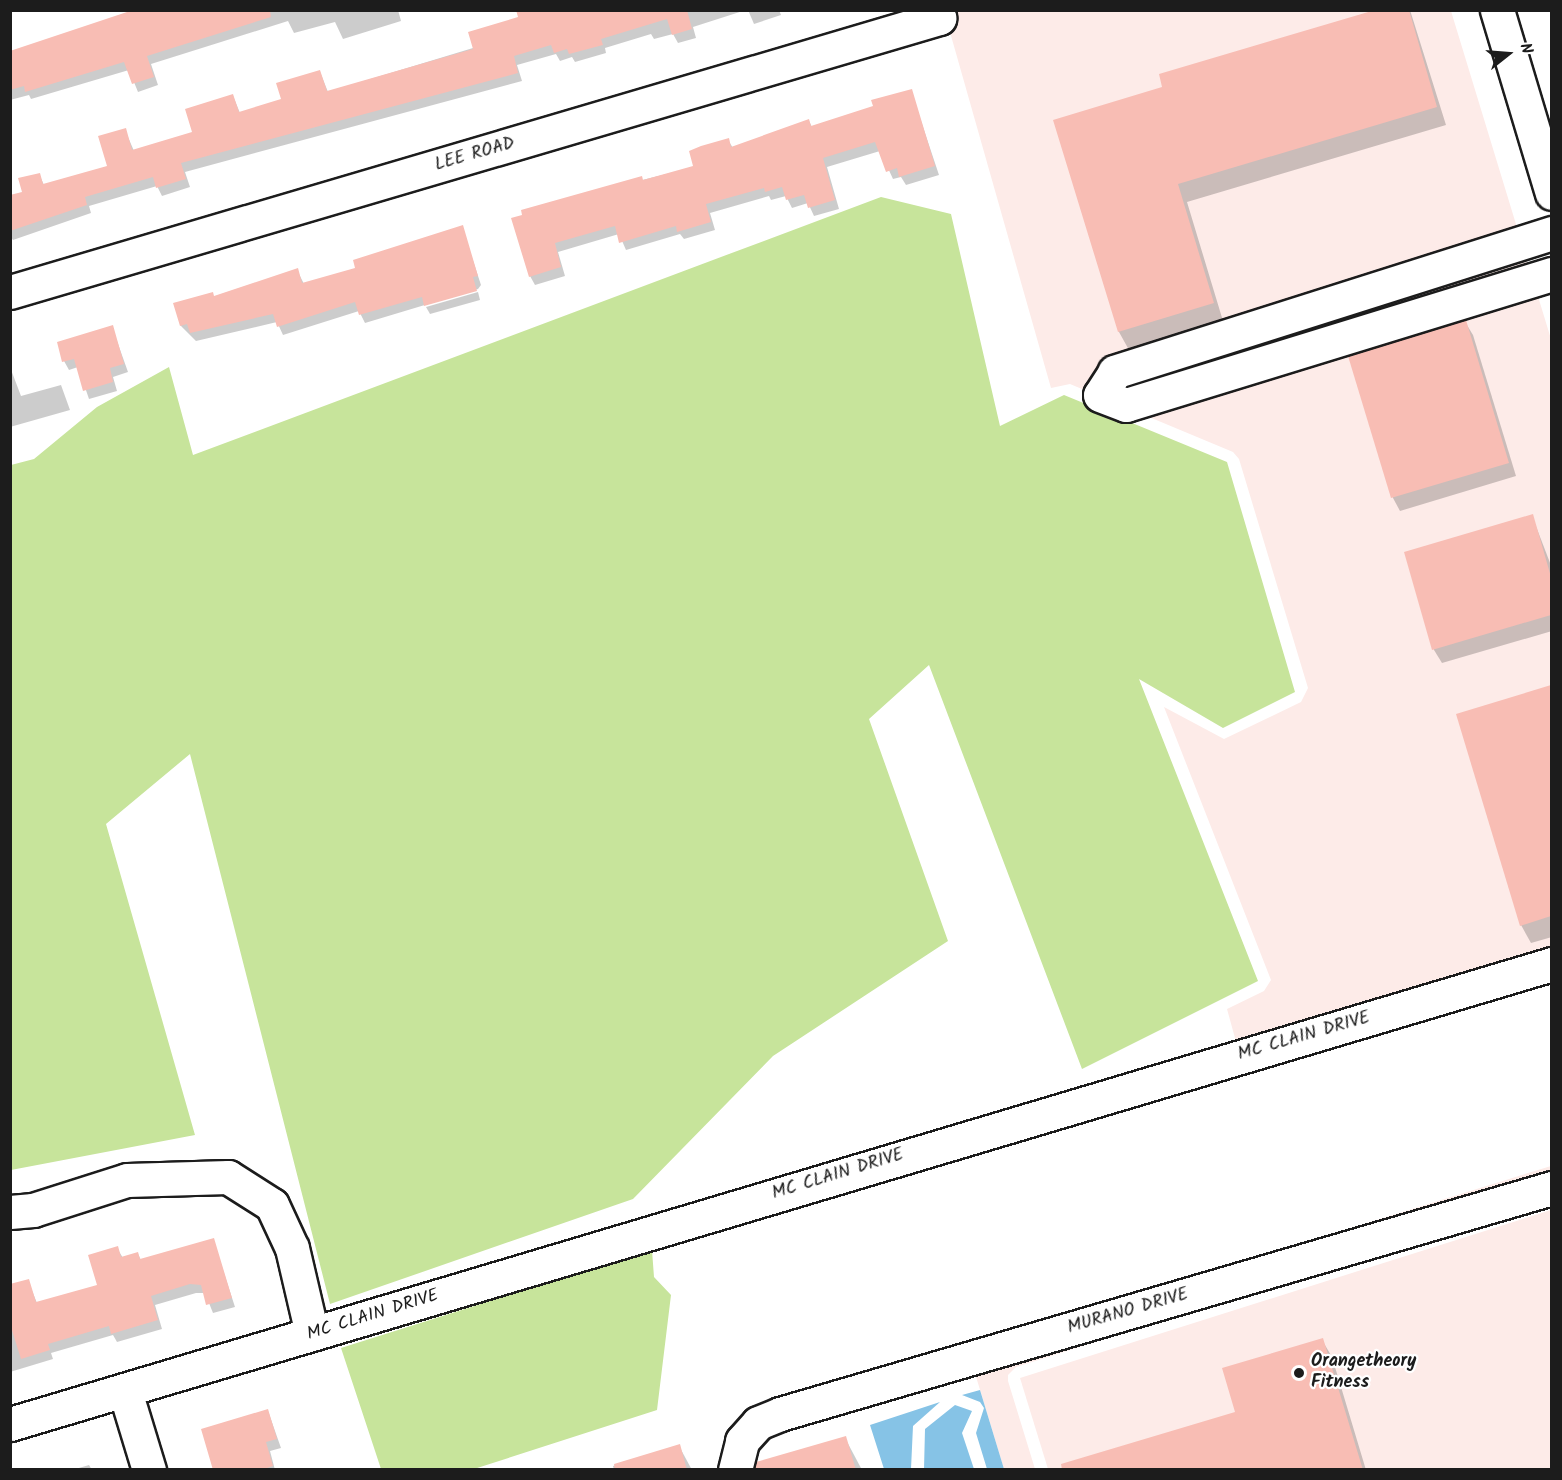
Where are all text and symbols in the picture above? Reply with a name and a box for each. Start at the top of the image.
north arrow [1478,24,1538,84]
text: N [1512,40,1539,57]
street label: LEE ROAD [433,133,517,177]
street label: MC CLAIN DRIVE [1235,1008,1373,1066]
street label: MC CLAIN DRIVE [770,1145,906,1205]
street label: MURANO DRIVE [1065,1284,1191,1340]
street label: MC CLAIN DRIVE [305,1286,441,1346]
place label: Orangetheory Fitness [1311,1352,1416,1394]
marker: Orangetheory Fitness [1292,1366,1306,1380]

